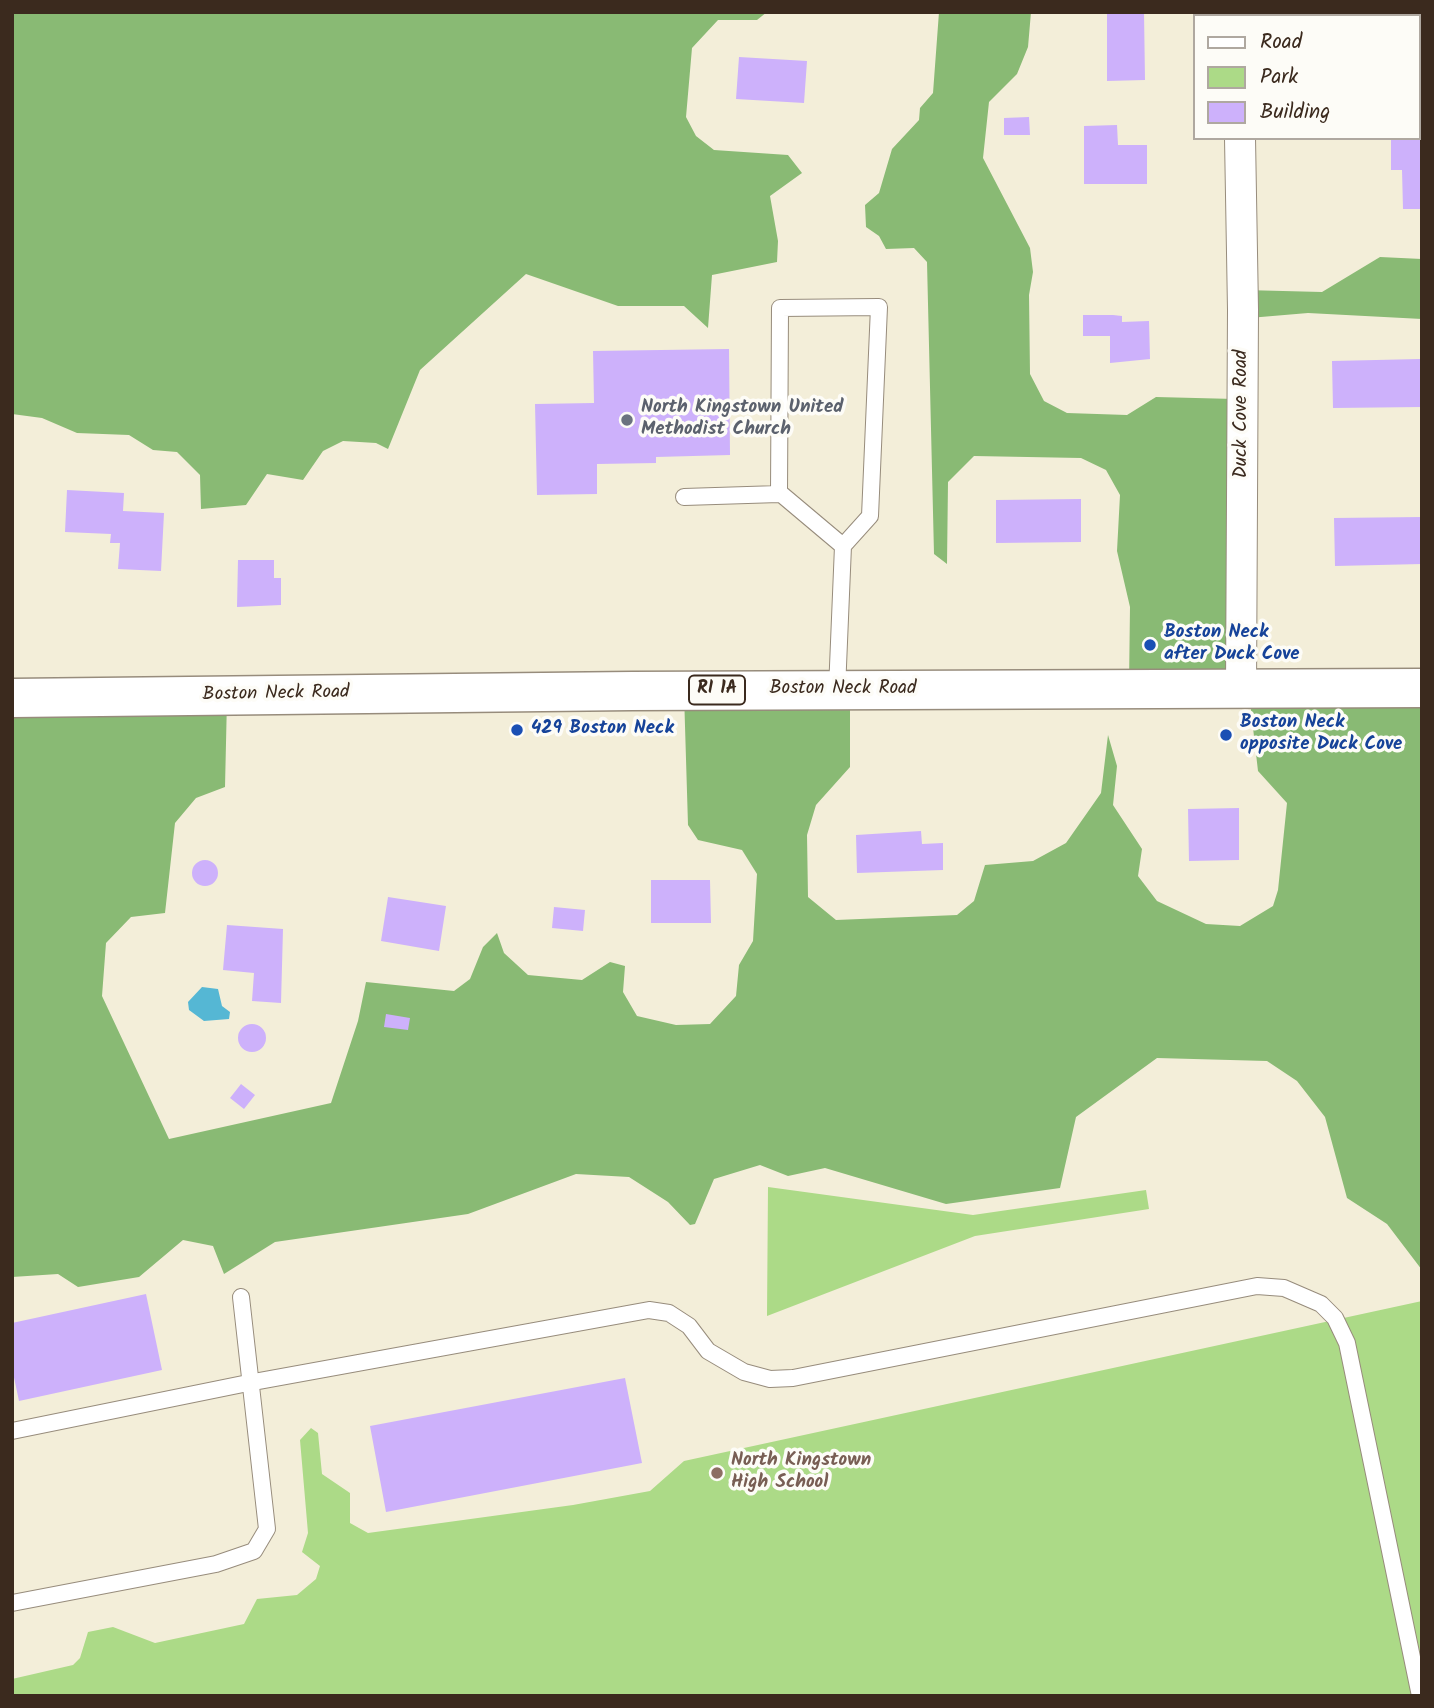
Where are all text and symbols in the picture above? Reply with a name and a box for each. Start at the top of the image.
legend [1192,14,1420,140]
text: Road [1260,26,1302,59]
text: Park [1260,61,1298,94]
text: Building [1260,96,1330,129]
street label: Duck Cove Road [1232,350,1254,478]
place label: North Kingstown United Methodist Church [641,398,843,442]
marker: North Kingstown United Methodist Church [619,412,635,428]
place label: Boston Neck after Duck Cove [1164,623,1300,667]
marker: Boston Neck after Duck Cove [1142,637,1158,653]
road number: RI 1A [689,676,745,704]
street label: Boston Neck Road [769,679,917,701]
street label: Boston Neck Road [202,682,350,708]
place label: Boston Neck opposite Duck Cove [1240,713,1402,757]
place label: 429 Boston Neck [531,719,674,741]
marker: 429 Boston Neck [509,722,525,738]
marker: Boston Neck opposite Duck Cove [1218,727,1234,743]
place label: North Kingstown High School [731,1451,871,1495]
marker: North Kingstown High School [709,1465,725,1481]

